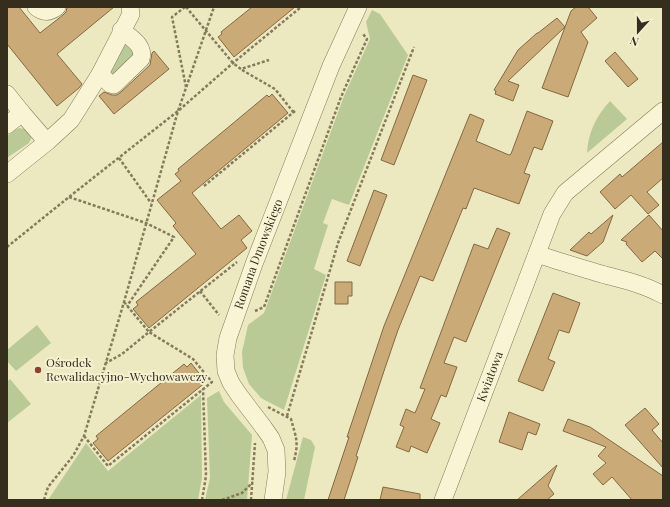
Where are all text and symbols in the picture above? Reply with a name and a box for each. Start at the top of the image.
north arrow [618,12,658,52]
text: N [628,33,641,50]
street label: Romana Dmowskiego [230,196,286,311]
street label: Kwiatowa [472,349,506,404]
place label: Ośrodek Rewalidacyjno-Wychowawczy [46,354,207,384]
marker: Ośrodek Rewalidacyjno-Wychowawczy [33,365,43,375]

